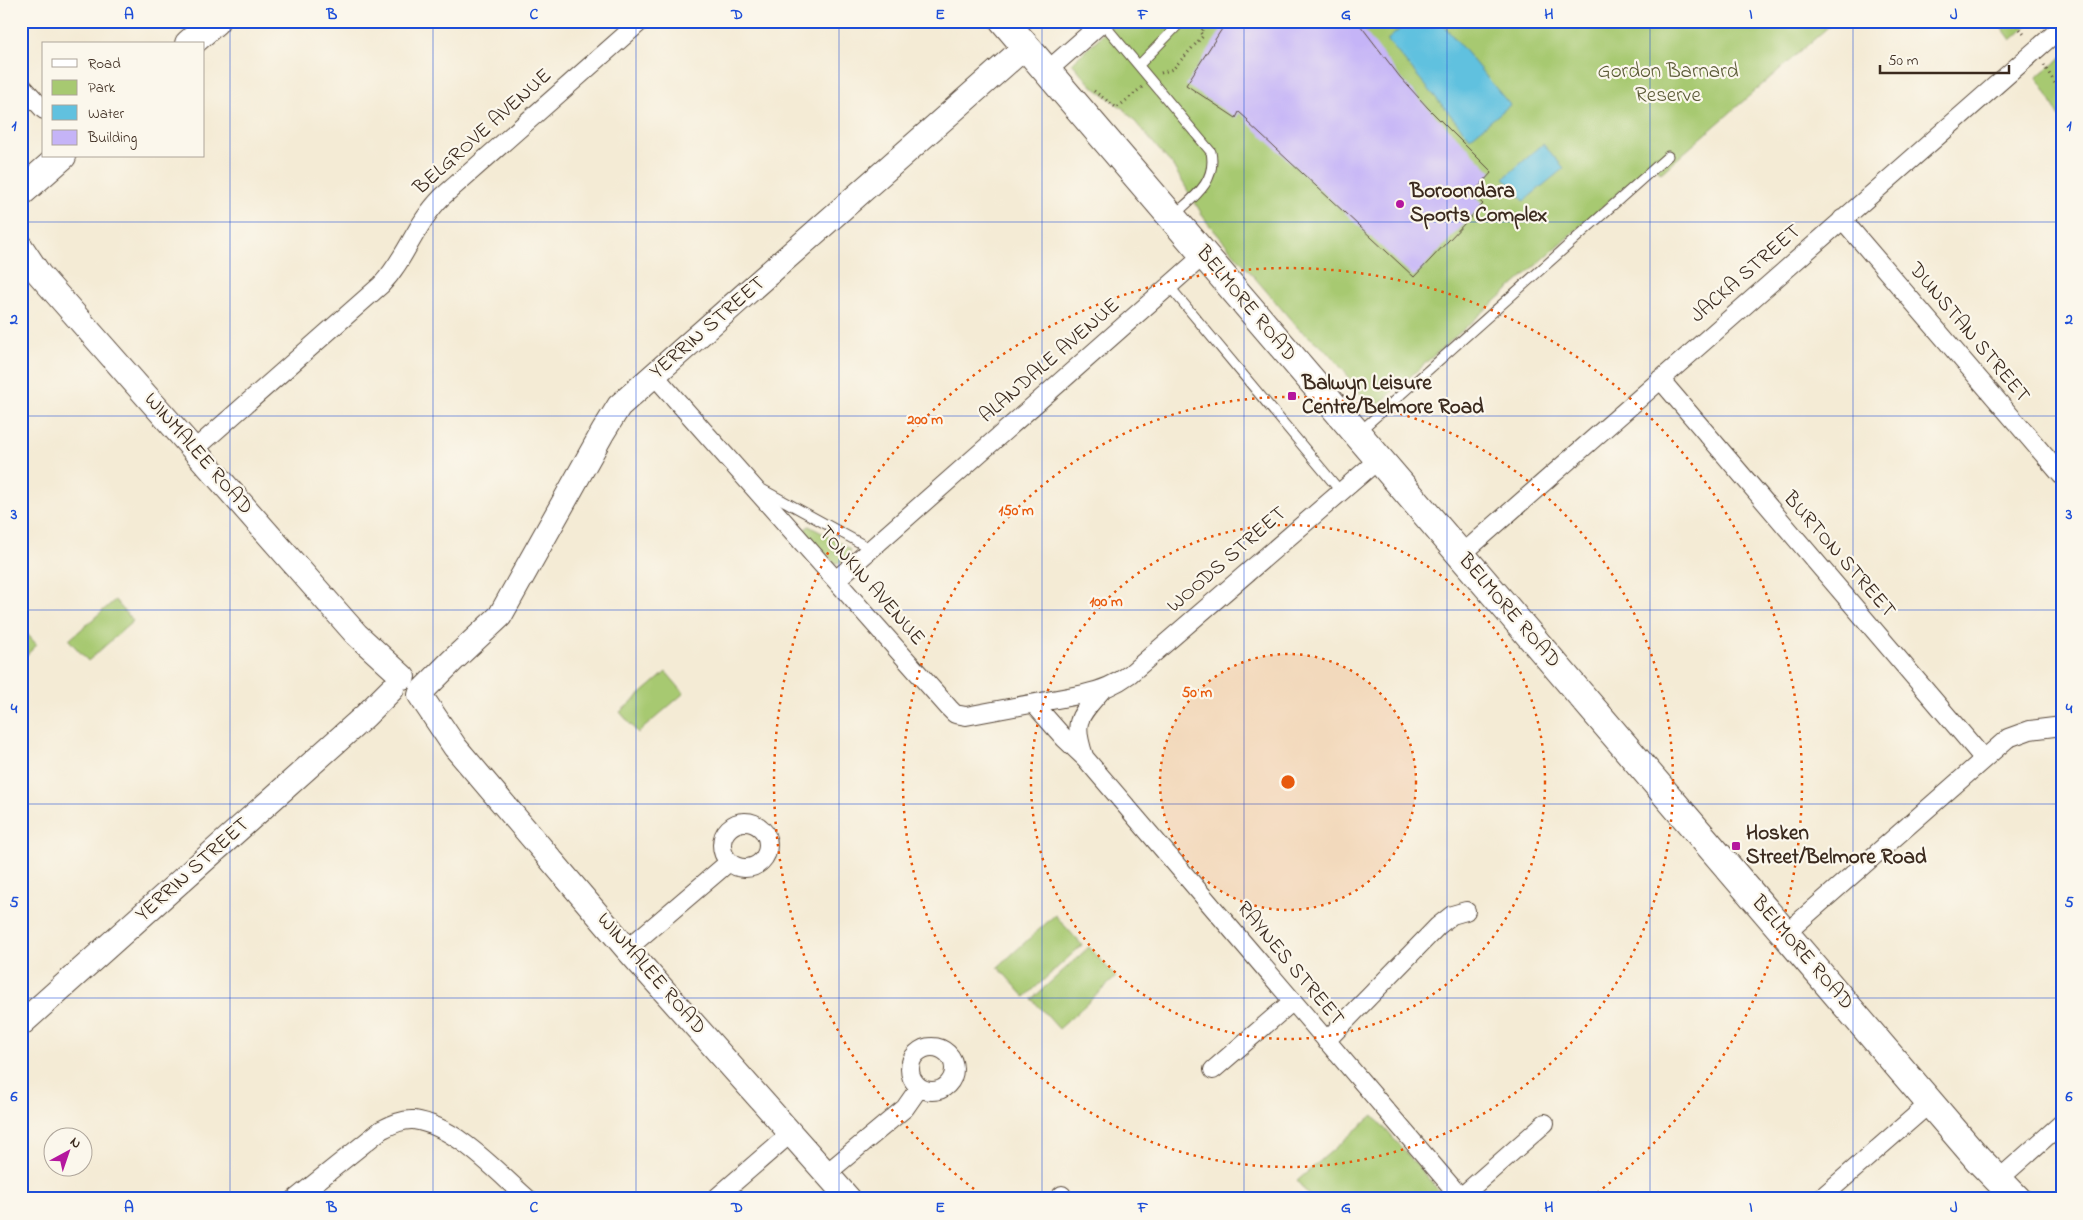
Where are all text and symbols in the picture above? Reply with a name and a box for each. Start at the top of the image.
text: A [124,3,134,27]
text: B [326,3,338,27]
text: C [530,3,539,27]
text: D [730,3,743,27]
text: E [935,3,945,27]
text: F [1137,3,1149,27]
text: G [1341,3,1351,27]
text: H [1544,3,1554,27]
text: I [1749,3,1753,27]
text: J [1950,3,1958,27]
legend [42,42,205,158]
scale bar [1880,42,2009,74]
text: 50 m [1888,50,1919,72]
text: Road [88,53,121,75]
park label: Gordon Barnard Reserve [1598,57,1739,111]
street label: BELGROVE AVENUE [406,62,559,203]
text: Park [88,77,116,99]
text: Water [88,103,124,125]
text: 1 [11,114,17,138]
text: 1 [2066,114,2072,138]
text: Building [87,127,137,150]
place label: Boroondara Sports Complex [1409,177,1547,231]
marker: Boroondara Sports Complex [1394,198,1406,210]
street label: JACKA STREET [1684,218,1808,330]
street label: BELMORE ROAD [1188,239,1304,369]
street label: DUNSTAN STREET [1901,255,2037,410]
street label: YERRIN STREET [644,269,772,387]
street label: ALANDALE AVENUE [973,291,1127,431]
text: 2 [9,308,18,332]
text: 2 [2064,308,2073,332]
place label: Balwyn Leisure Centre/Belmore Road [1301,369,1484,423]
street label: WINMALEE ROAD [136,386,260,522]
marker: Balwyn Leisure Centre/Belmore Road [1286,390,1298,402]
text: 200 m [906,409,943,431]
street label: BURTON STREET [1775,484,1902,625]
text: 150 m [998,500,1034,522]
street label: WOODS STREET [1161,500,1293,620]
text: 3 [10,503,18,527]
text: 3 [2065,503,2073,527]
street label: TONKIN AVENUE [810,519,932,653]
street label: BELMORE ROAD [1450,546,1567,675]
text: 100 m [1089,591,1123,613]
text: 50 m [1182,682,1213,704]
text: 4 [10,697,18,721]
text: 4 [2065,697,2073,721]
centre of rings [1279,773,1297,791]
street label: YERRIN STREET [129,810,257,930]
place label: Hosken Street/Belmore Road [1746,819,1927,873]
marker: Hosken Street/Belmore Road [1730,840,1742,852]
street label: BELMORE ROAD [1743,888,1860,1017]
text: 5 [9,891,19,915]
text: 5 [2064,891,2074,915]
street label: RAYNES STREET [1229,895,1351,1033]
street label: WINMALEE ROAD [589,906,713,1042]
text: 6 [9,1085,18,1109]
text: 6 [2064,1085,2073,1109]
north arrow [42,1128,92,1178]
text: N [65,1132,86,1154]
text: A [124,1196,134,1220]
text: B [326,1196,338,1220]
text: C [530,1196,539,1220]
text: D [730,1196,743,1220]
text: E [935,1196,945,1220]
text: F [1137,1196,1149,1220]
text: G [1341,1196,1351,1220]
text: H [1544,1196,1554,1220]
text: I [1749,1196,1753,1220]
text: J [1950,1196,1958,1220]

